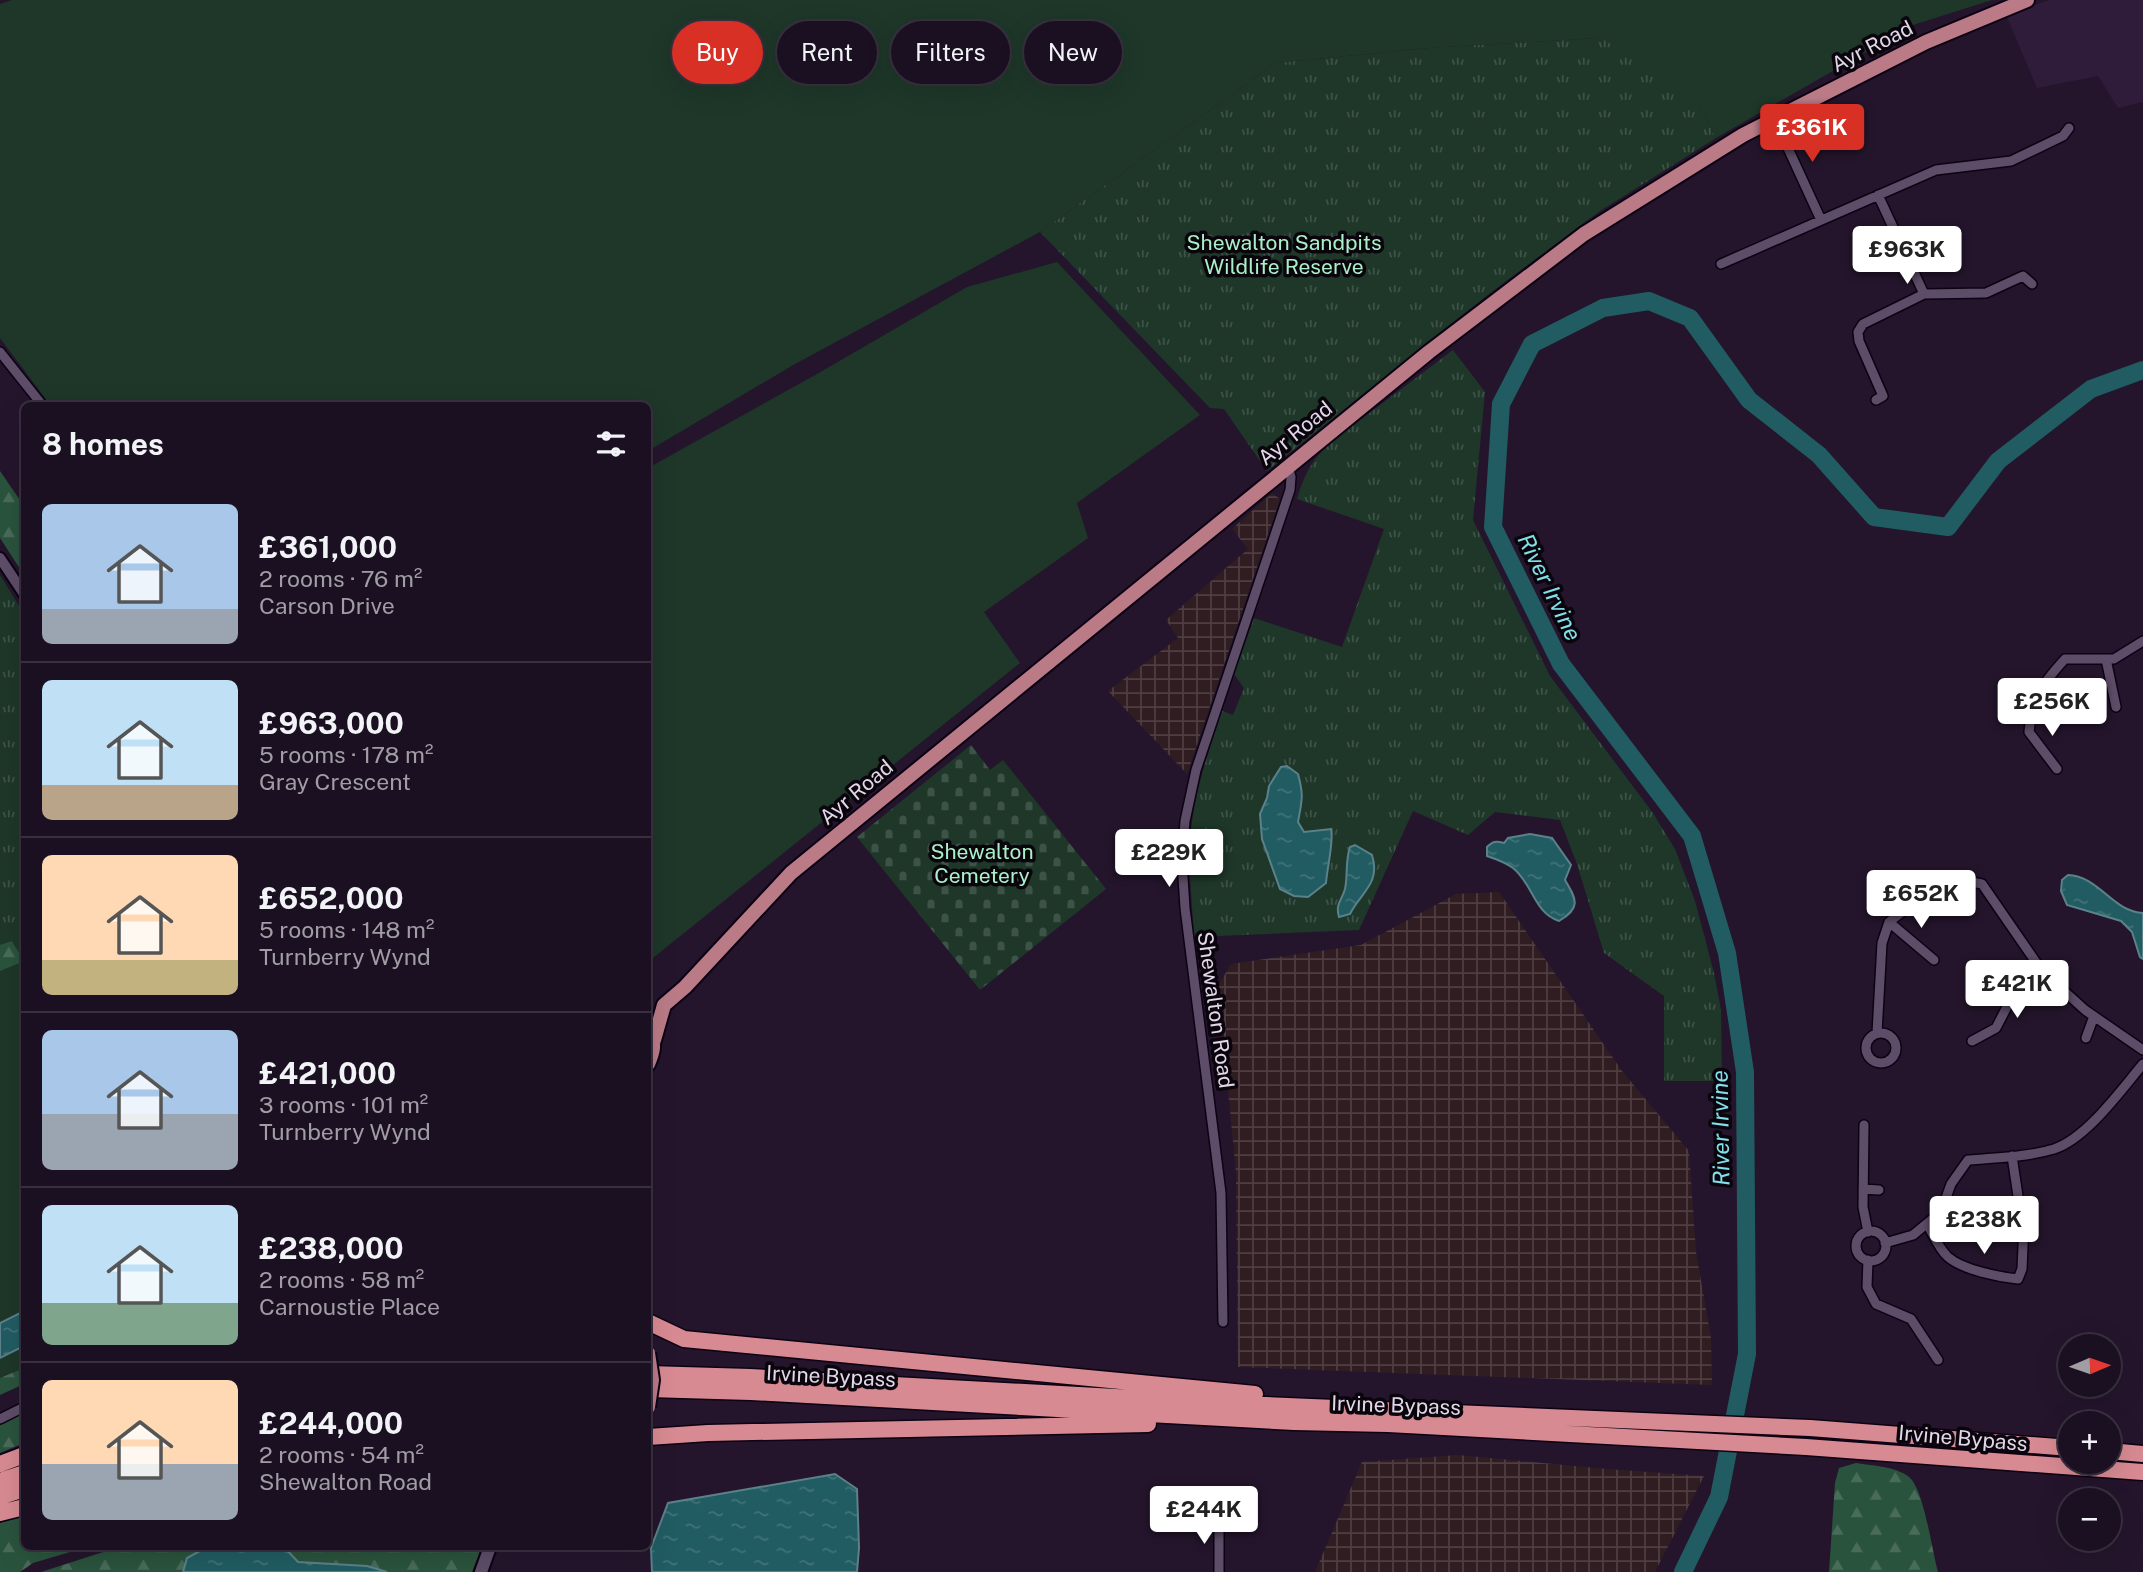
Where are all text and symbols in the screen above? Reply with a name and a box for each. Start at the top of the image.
street label: Ayr Road [1827,15,1917,77]
chip: Buy [672,21,763,84]
chip: Rent [777,21,877,84]
chip: Filters [891,21,1010,84]
chip: New [1024,21,1122,84]
pin: £361K [1763,104,1861,164]
text: £361K [1776,113,1848,140]
pin: £963K [1858,226,1956,286]
park label: Shewalton Sandpits Wildlife Reserve [1186,230,1382,279]
text: £963K [1869,235,1945,262]
street label: Ayr Road [1253,396,1337,470]
icon: filters [592,425,630,463]
text: 8 homes [42,426,164,462]
text: £361,000 [259,529,397,565]
water label: River Irvine [1512,529,1588,645]
icon: home [98,532,182,616]
text: 2 rooms · 76 m² [259,565,422,592]
text: Carson Drive [259,592,395,619]
pin: £256K [2003,678,2101,738]
text: £256K [2014,687,2090,714]
text: £963,000 [259,705,404,741]
icon: home [98,708,182,792]
text: 5 rooms · 178 m² [259,741,433,768]
street label: Ayr Road [814,754,898,830]
text: Gray Crescent [259,768,411,795]
pin: £229K [1120,830,1218,889]
text: £229K [1131,838,1207,865]
park label: Shewalton Cemetery [930,839,1034,888]
pin: £652K [1872,870,1970,930]
text: £652K [1883,879,1959,906]
text: £652,000 [259,880,404,916]
icon: home [98,883,182,967]
text: 5 rooms · 148 m² [259,916,434,943]
street label: Shewalton Road [1193,930,1239,1090]
text: Turnberry Wynd [259,943,431,970]
pin: £421K [1968,960,2066,1020]
text: £421K [1982,969,2052,996]
text: £421,000 [259,1055,396,1091]
icon: home [98,1058,182,1142]
water label: River Irvine [1705,1070,1735,1186]
text: 3 rooms · 101 m² [259,1091,428,1118]
text: Turnberry Wynd [259,1118,431,1145]
pin: £238K [1935,1196,2033,1256]
text: £238K [1946,1205,2022,1232]
text: £238,000 [259,1230,404,1266]
icon: home [98,1233,182,1317]
text: 2 rooms · 58 m² [259,1266,424,1293]
text: Carnoustie Place [259,1293,440,1320]
north arrow [2058,1334,2121,1396]
map controls [2058,1334,2121,1551]
street label: Irvine Bypass [766,1360,896,1392]
street label: Irvine Bypass [1331,1390,1461,1420]
text: £244,000 [259,1405,403,1441]
icon: home [98,1408,182,1492]
button: + [2058,1411,2121,1474]
street label: Irvine Bypass [1897,1420,2029,1456]
text: 2 rooms · 54 m² [259,1441,424,1468]
text: Shewalton Road [259,1468,432,1495]
pin: £244K [1155,1486,1253,1546]
button: − [2058,1488,2121,1551]
text: £244K [1166,1495,1242,1522]

